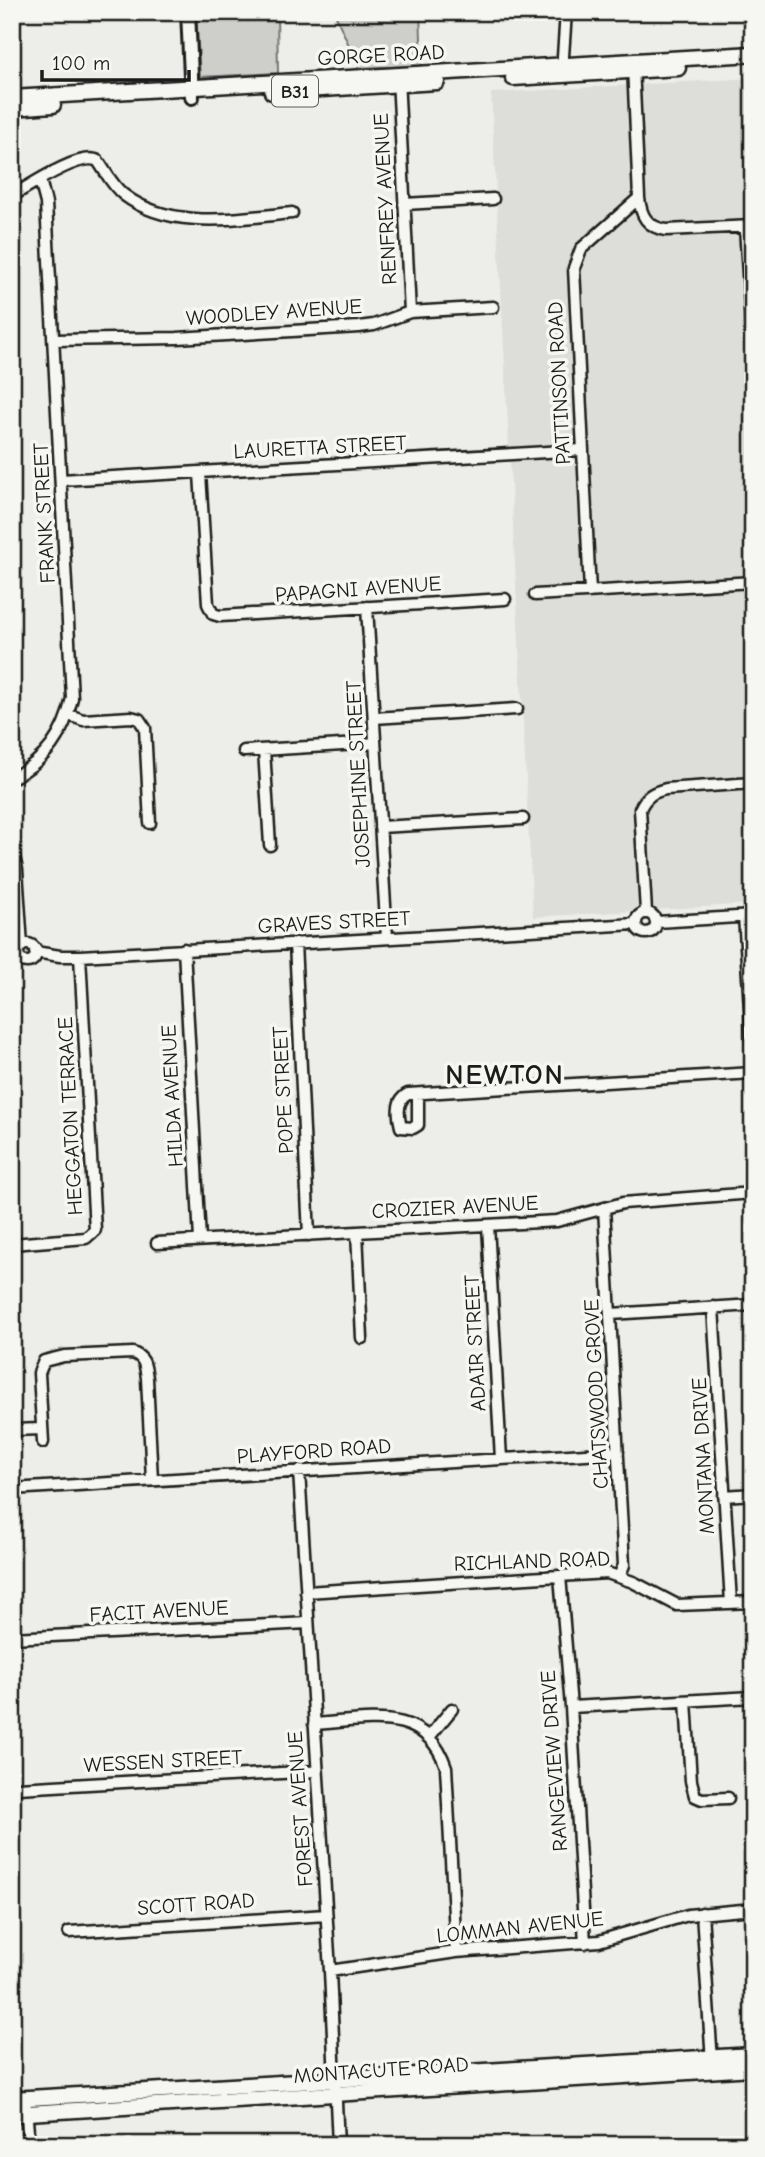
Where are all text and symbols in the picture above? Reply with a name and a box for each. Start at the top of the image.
scale bar [42,38,189,82]
street label: GORGE ROAD [317,40,445,70]
text: 100 m [52,51,110,75]
road number: B31 [272,76,318,106]
street label: RENFREY AVENUE [369,112,401,286]
street label: WOODLEY AVENUE [185,294,363,330]
street label: PATTINSON ROAD [543,301,575,465]
street label: LAURETTA STREET [233,430,407,464]
street label: FRANK STREET [28,442,60,584]
street label: PAPAGNI AVENUE [274,571,442,607]
street label: JOSEPHINE STREET [341,680,375,868]
street label: GRAVES STREET [257,906,411,938]
street label: HEGGATON TERRACE [53,1016,87,1216]
street label: HILDA AVENUE [156,1024,188,1168]
street label: POPE STREET [268,1025,298,1155]
district label: NEWTON [445,1059,565,1091]
street label: CROZIER AVENUE [371,1191,539,1223]
street label: ADAIR STREET [459,1274,491,1412]
street label: CHATSWOOD GROVE [579,1298,613,1490]
street label: MONTANA DRIVE [687,1377,719,1535]
street label: PLAYFORD ROAD [236,1434,392,1468]
street label: RICHLAND ROAD [453,1546,611,1576]
street label: FACIT AVENUE [89,1595,229,1627]
street label: RANGEVIEW DRIVE [536,1670,572,1852]
street label: FOREST AVENUE [283,1730,317,1888]
street label: WESSEN STREET [83,1745,243,1777]
street label: SCOTT ROAD [136,1888,256,1920]
street label: LOMMAN AVENUE [435,1906,605,1948]
street label: MONTACUTE ROAD [293,2052,469,2088]

